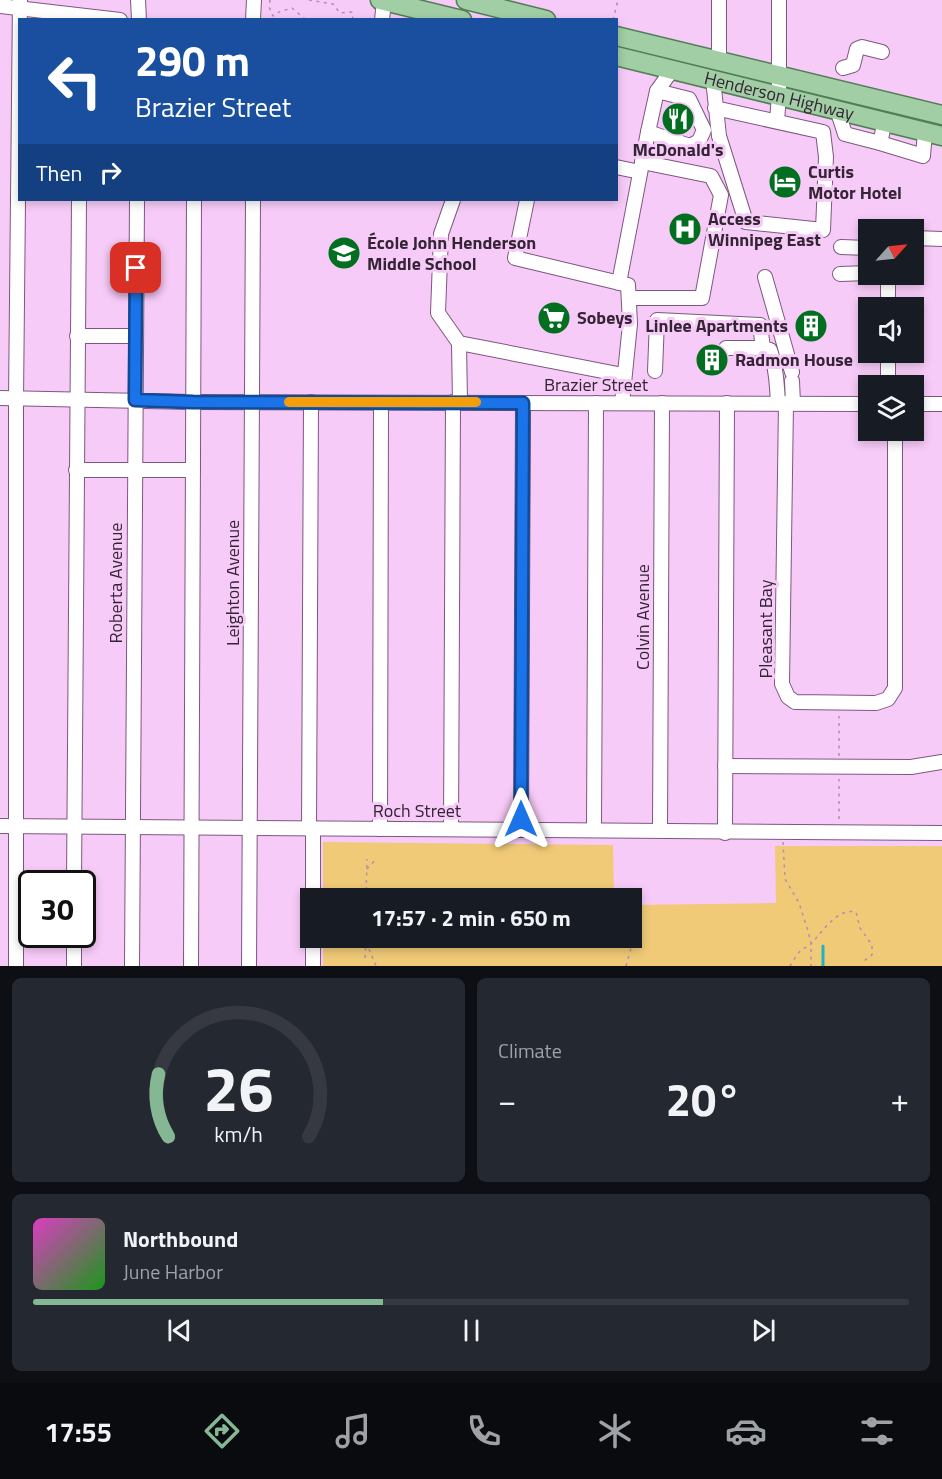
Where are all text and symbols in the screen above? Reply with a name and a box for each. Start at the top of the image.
text: 290 m [135,28,250,92]
icon: left [36,42,114,120]
street label: Henderson Highway [702,64,857,127]
text: Brazier Street [135,86,291,127]
restaurant icon: McDonald's [660,101,696,137]
place label: McDonald's [632,136,724,163]
text: Then [36,156,82,190]
icon: right [94,156,127,189]
place label: Curtis Motor Hotel [808,158,902,206]
hotel icon: Curtis Motor Hotel [767,164,803,200]
place label: Access Winnipeg East [708,205,821,253]
hospital icon: Access Winnipeg East [667,211,703,247]
north arrow [858,219,924,285]
map controls [858,219,924,441]
place label: École John Henderson Middle School [367,229,536,277]
school or university icon: École John Henderson Middle School [326,235,362,271]
pin [110,242,161,293]
icon: arrive [119,251,152,284]
button: sound [858,297,924,363]
supermarket icon: Sobeys [536,300,572,336]
place label: Sobeys [577,304,633,331]
building icon: Linlee Apartments [793,308,829,344]
place label: Linlee Apartments [645,312,788,339]
building icon: Radmon House [694,342,730,378]
place label: Radmon House [735,346,853,373]
street label: Brazier Street [544,371,649,398]
button: layers [858,375,924,441]
street label: Leighton Avenue [219,520,246,646]
street label: Roberta Avenue [102,523,129,643]
street label: Colvin Avenue [629,564,656,670]
street label: Pleasant Bay [752,579,779,678]
position arrow [489,787,553,851]
street label: Roch Street [373,797,462,824]
speed limit sign: 30 [18,870,96,948]
text: 17:57 · 2 min · 650 m [371,901,571,935]
text: Climate [498,1035,562,1066]
text: 26 [204,1040,273,1135]
text: 20° [666,1065,741,1133]
text: − [498,1075,516,1125]
text: + [891,1075,909,1125]
text: km/h [214,1118,263,1150]
text: Northbound [123,1222,238,1256]
text: June Harbor [123,1256,223,1287]
icon: previous [163,1314,196,1347]
icon: pause [455,1314,488,1347]
icon: next [747,1314,780,1347]
icon: directions [201,1410,243,1452]
icon: music [332,1410,374,1452]
icon: phone [463,1410,505,1452]
icon: climate [594,1410,636,1452]
icon: car [725,1410,767,1452]
icon: filters [856,1410,898,1452]
text: 17:55 [44,1411,112,1452]

